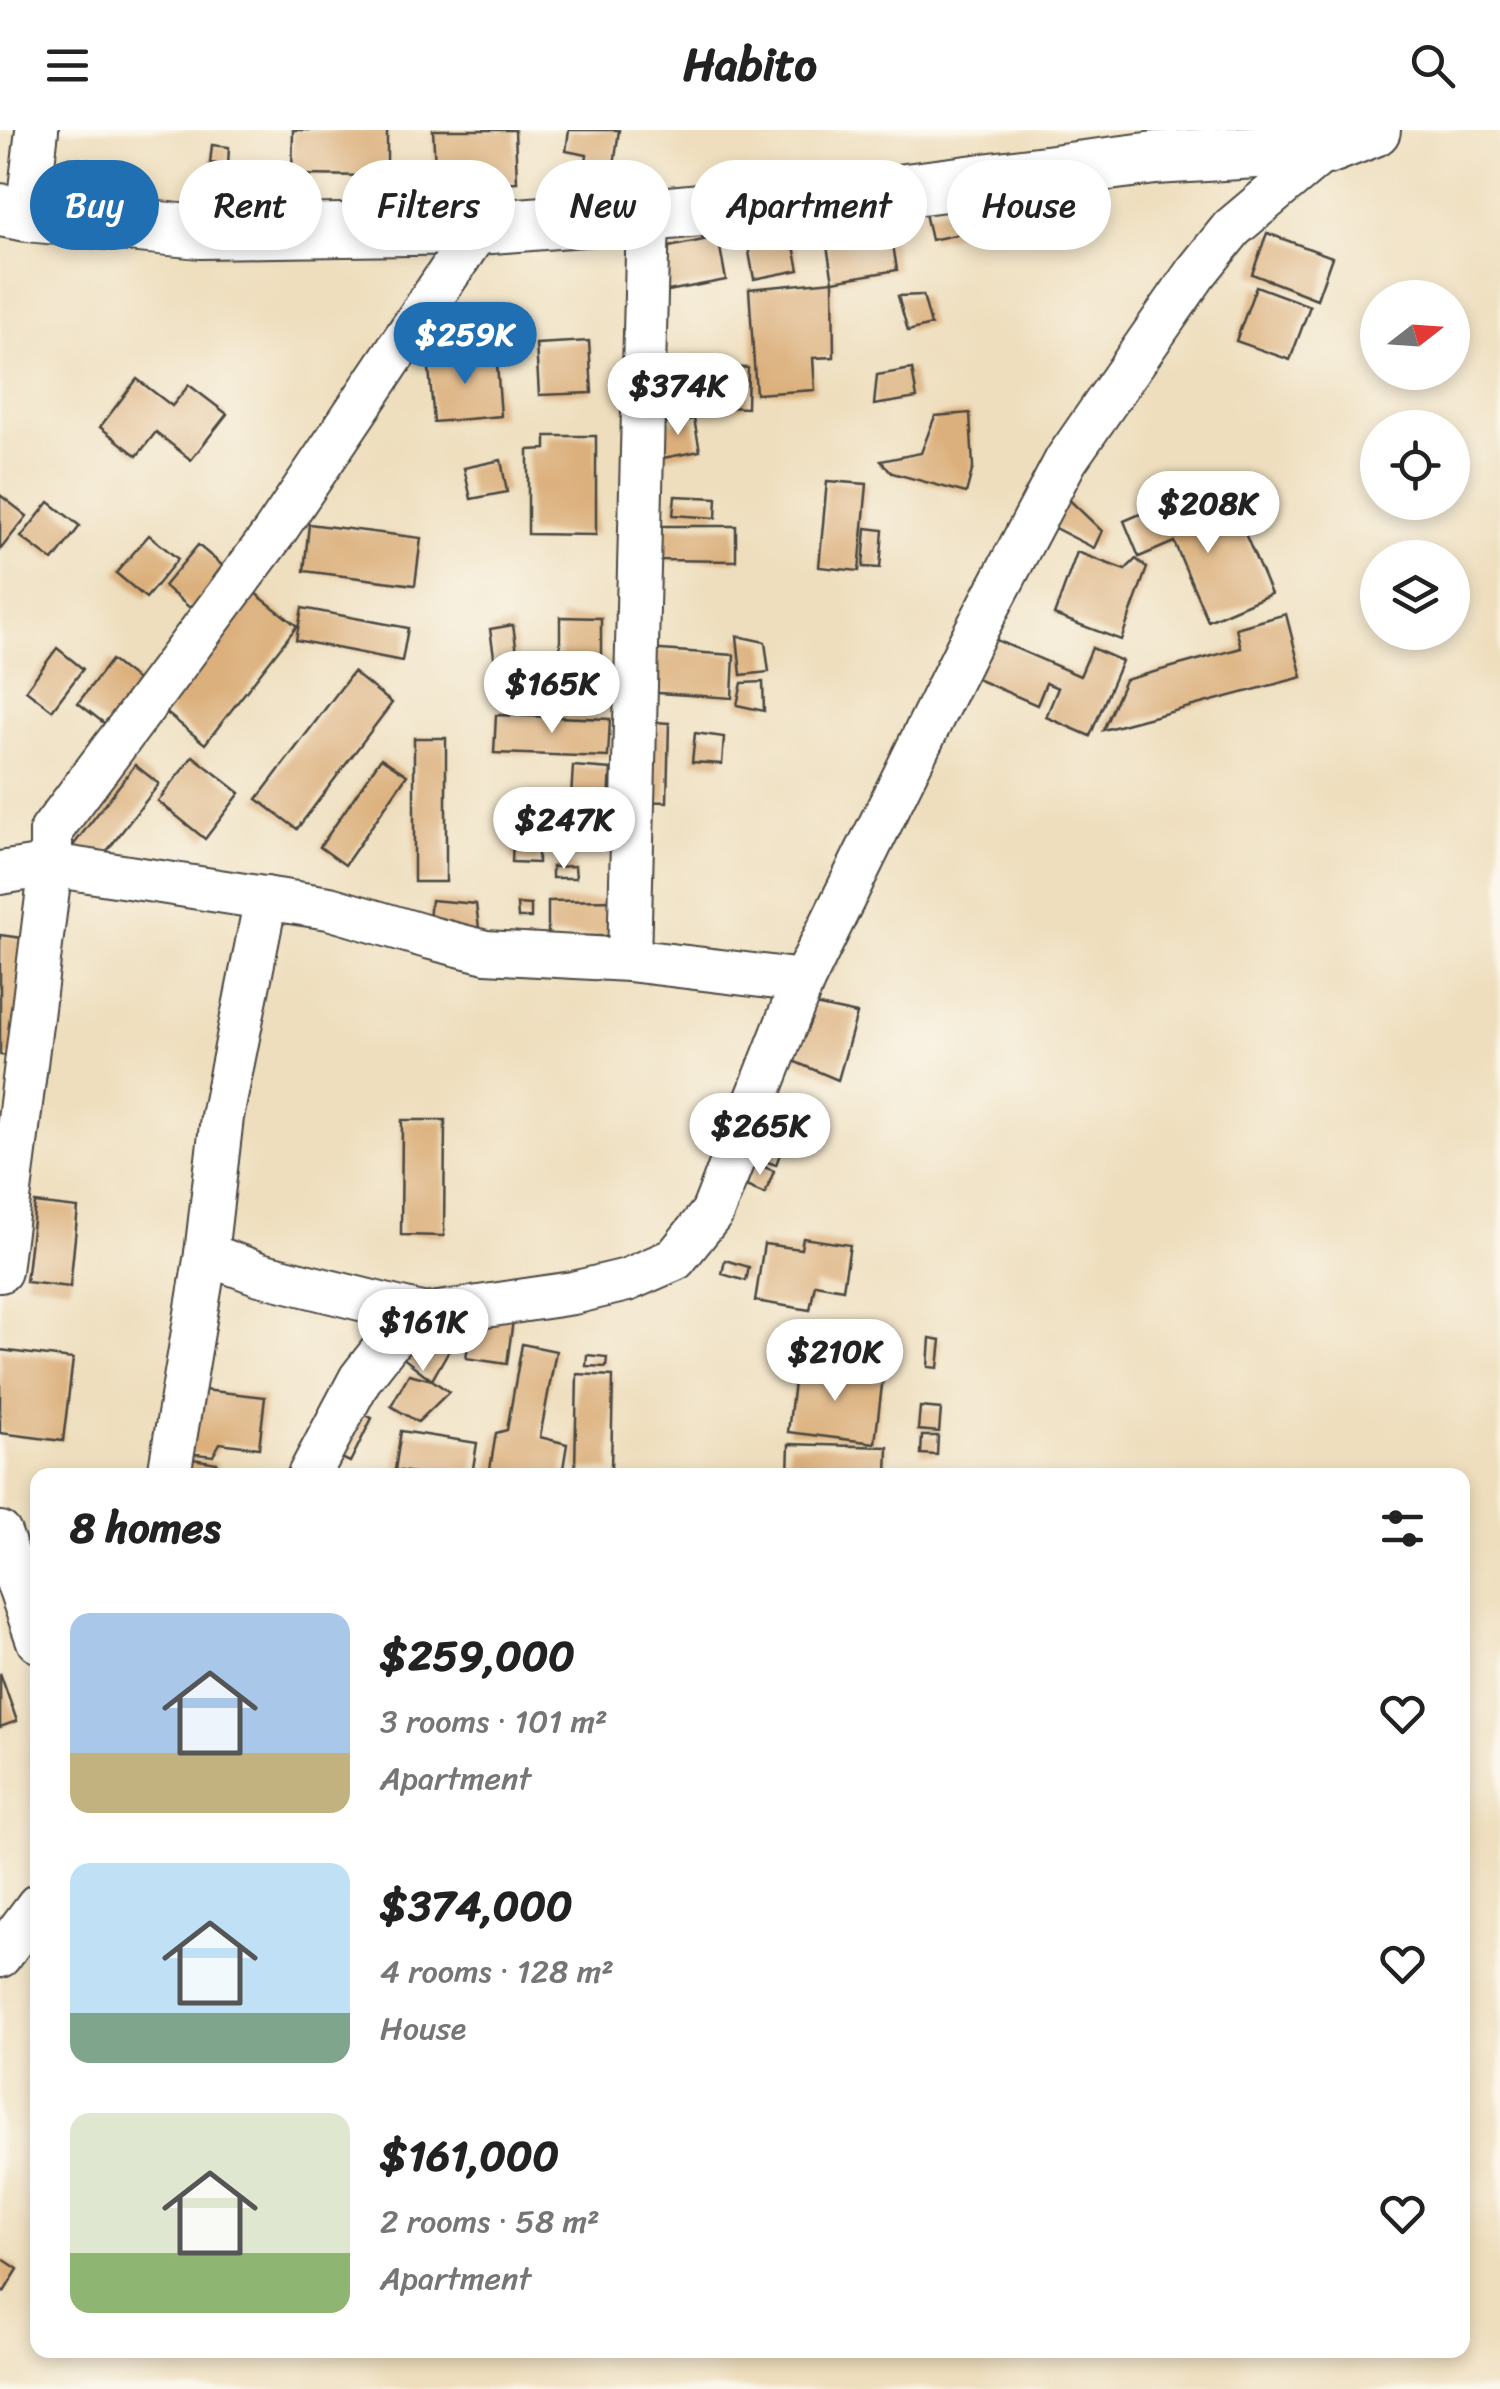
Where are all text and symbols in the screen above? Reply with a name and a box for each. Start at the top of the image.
text: Habito [683,25,817,105]
icon: menu [40,38,95,93]
icon: search [1405,38,1460,93]
chip: Buy [30,160,159,250]
chip: Rent [179,160,322,250]
chip: Filters [342,160,515,250]
chip: New [535,160,671,250]
chip: Apartment [691,160,927,250]
chip: House [947,160,1111,250]
north arrow [1360,280,1470,390]
map controls [1360,280,1470,650]
pin: $259K [395,302,535,387]
text: $259K [416,306,514,363]
pin: $374K [608,353,748,438]
text: $374K [630,357,726,414]
button: locate [1360,410,1470,520]
pin: $208K [1138,471,1278,556]
text: $208K [1159,475,1257,532]
button: layers [1360,540,1470,650]
pin: $165K [482,651,622,736]
text: $165K [506,655,598,712]
pin: $247K [494,787,634,872]
text: $247K [515,791,613,848]
pin: $265K [690,1093,830,1178]
text: $265K [711,1097,809,1154]
pin: $161K [353,1289,493,1374]
text: $161K [380,1293,466,1350]
pin: $210K [765,1319,905,1404]
text: $210K [788,1323,882,1380]
text: 8 homes [70,1491,221,1565]
icon: filters [1375,1501,1430,1556]
text: $259,000 [380,1619,575,1693]
icon: home [150,1653,270,1773]
icon: heart [1375,1686,1430,1741]
text: 3 rooms · 101 m² [380,1693,608,1750]
text: Apartment [380,1750,531,1807]
text: $374,000 [380,1869,573,1943]
icon: home [150,1903,270,2023]
icon: heart [1375,1936,1430,1991]
text: 4 rooms · 128 m² [380,1943,614,2000]
text: House [380,2000,466,2057]
text: $161,000 [380,2119,559,2193]
icon: home [150,2153,270,2273]
icon: heart [1375,2186,1430,2241]
text: 2 rooms · 58 m² [380,2193,600,2250]
text: Apartment [380,2250,531,2307]

